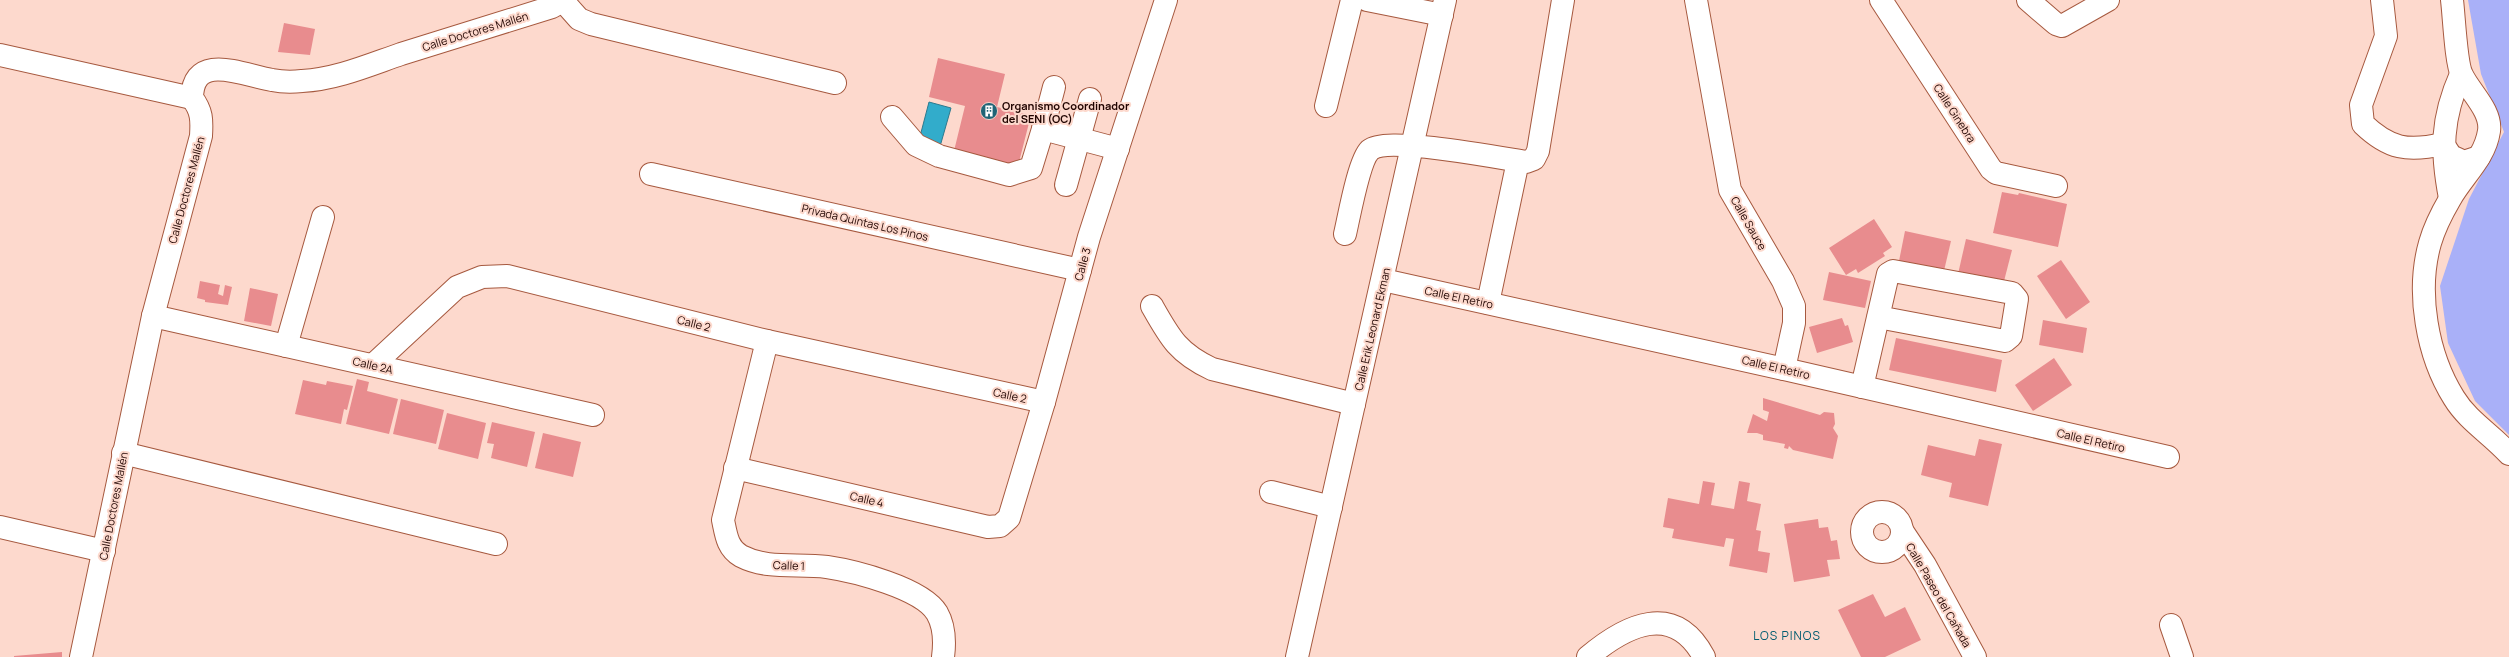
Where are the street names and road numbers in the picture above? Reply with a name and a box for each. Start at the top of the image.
street label: Calle Doctores Mallén [420,8,530,54]
street label: Calle Ginebra [1930,81,1980,145]
street label: Calle Doctores Mallén [165,135,207,245]
street label: Calle Sauce [1728,193,1771,253]
street label: Privada Quintas Los Pinos [800,200,930,244]
street label: Calle 3 [1070,246,1094,282]
street label: Calle Erik Leonard Ekman [1351,266,1393,392]
street label: Calle El Retiro [1423,282,1495,312]
street label: Calle 2 [676,312,712,334]
street label: Calle El Retiro [1740,352,1812,382]
street label: Calle 2A [351,353,395,377]
street label: Calle 2 [992,384,1028,406]
street label: Calle El Retiro [2055,425,2127,455]
street label: Calle Doctores Mallén [95,451,131,561]
street label: Calle 4 [849,488,885,510]
street label: Calle Paseo del Cañada [1903,540,1975,650]
street label: Calle 1 [773,557,805,573]

